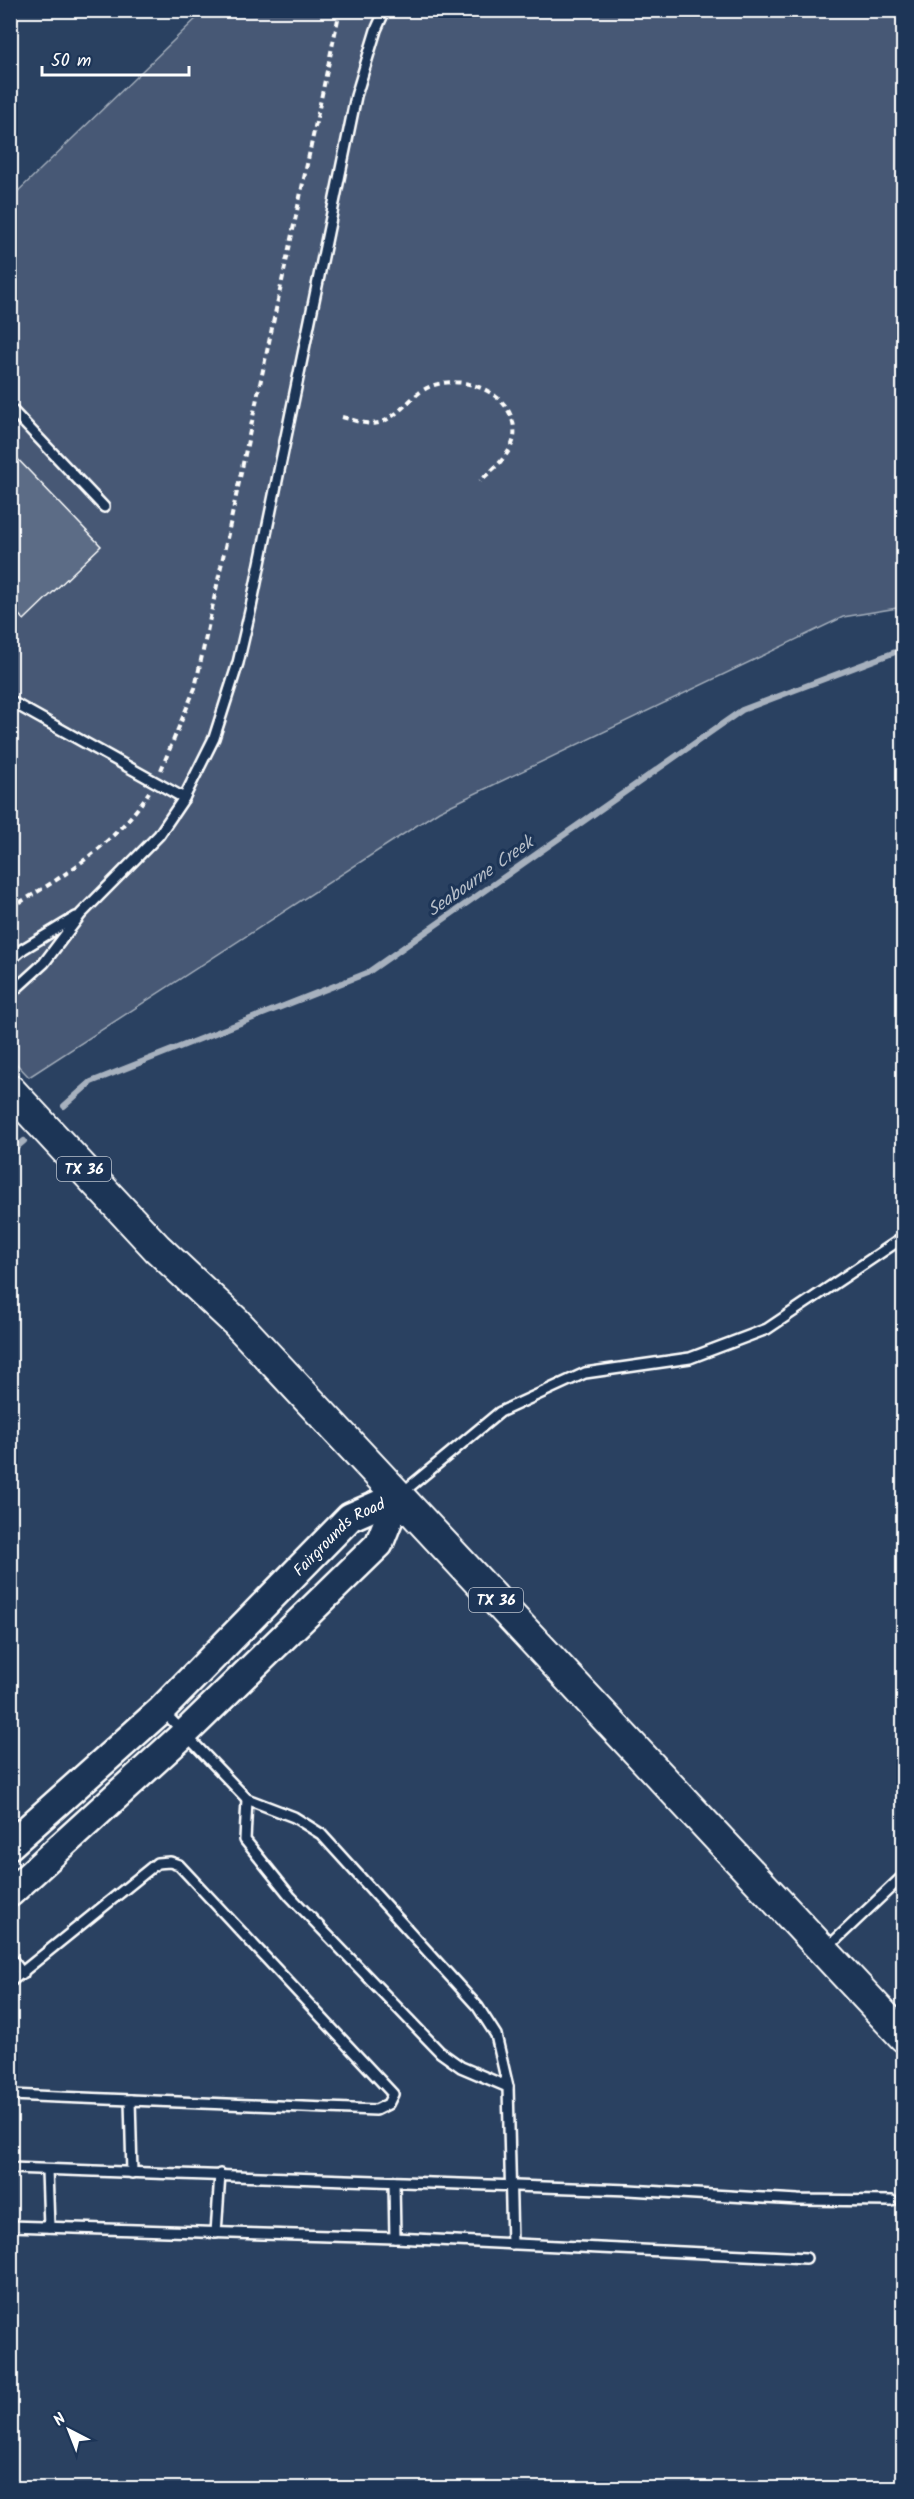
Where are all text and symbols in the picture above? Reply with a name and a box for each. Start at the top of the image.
scale bar [42,39,189,77]
text: 50 m [51,47,91,76]
water label: Seabourne Creek [422,828,542,925]
road number: TX 36 [57,1157,111,1181]
street label: Fairgrounds Road [288,1492,390,1583]
road number: TX 36 [469,1588,523,1612]
north arrow [39,2400,99,2460]
text: N [48,2407,72,2433]

